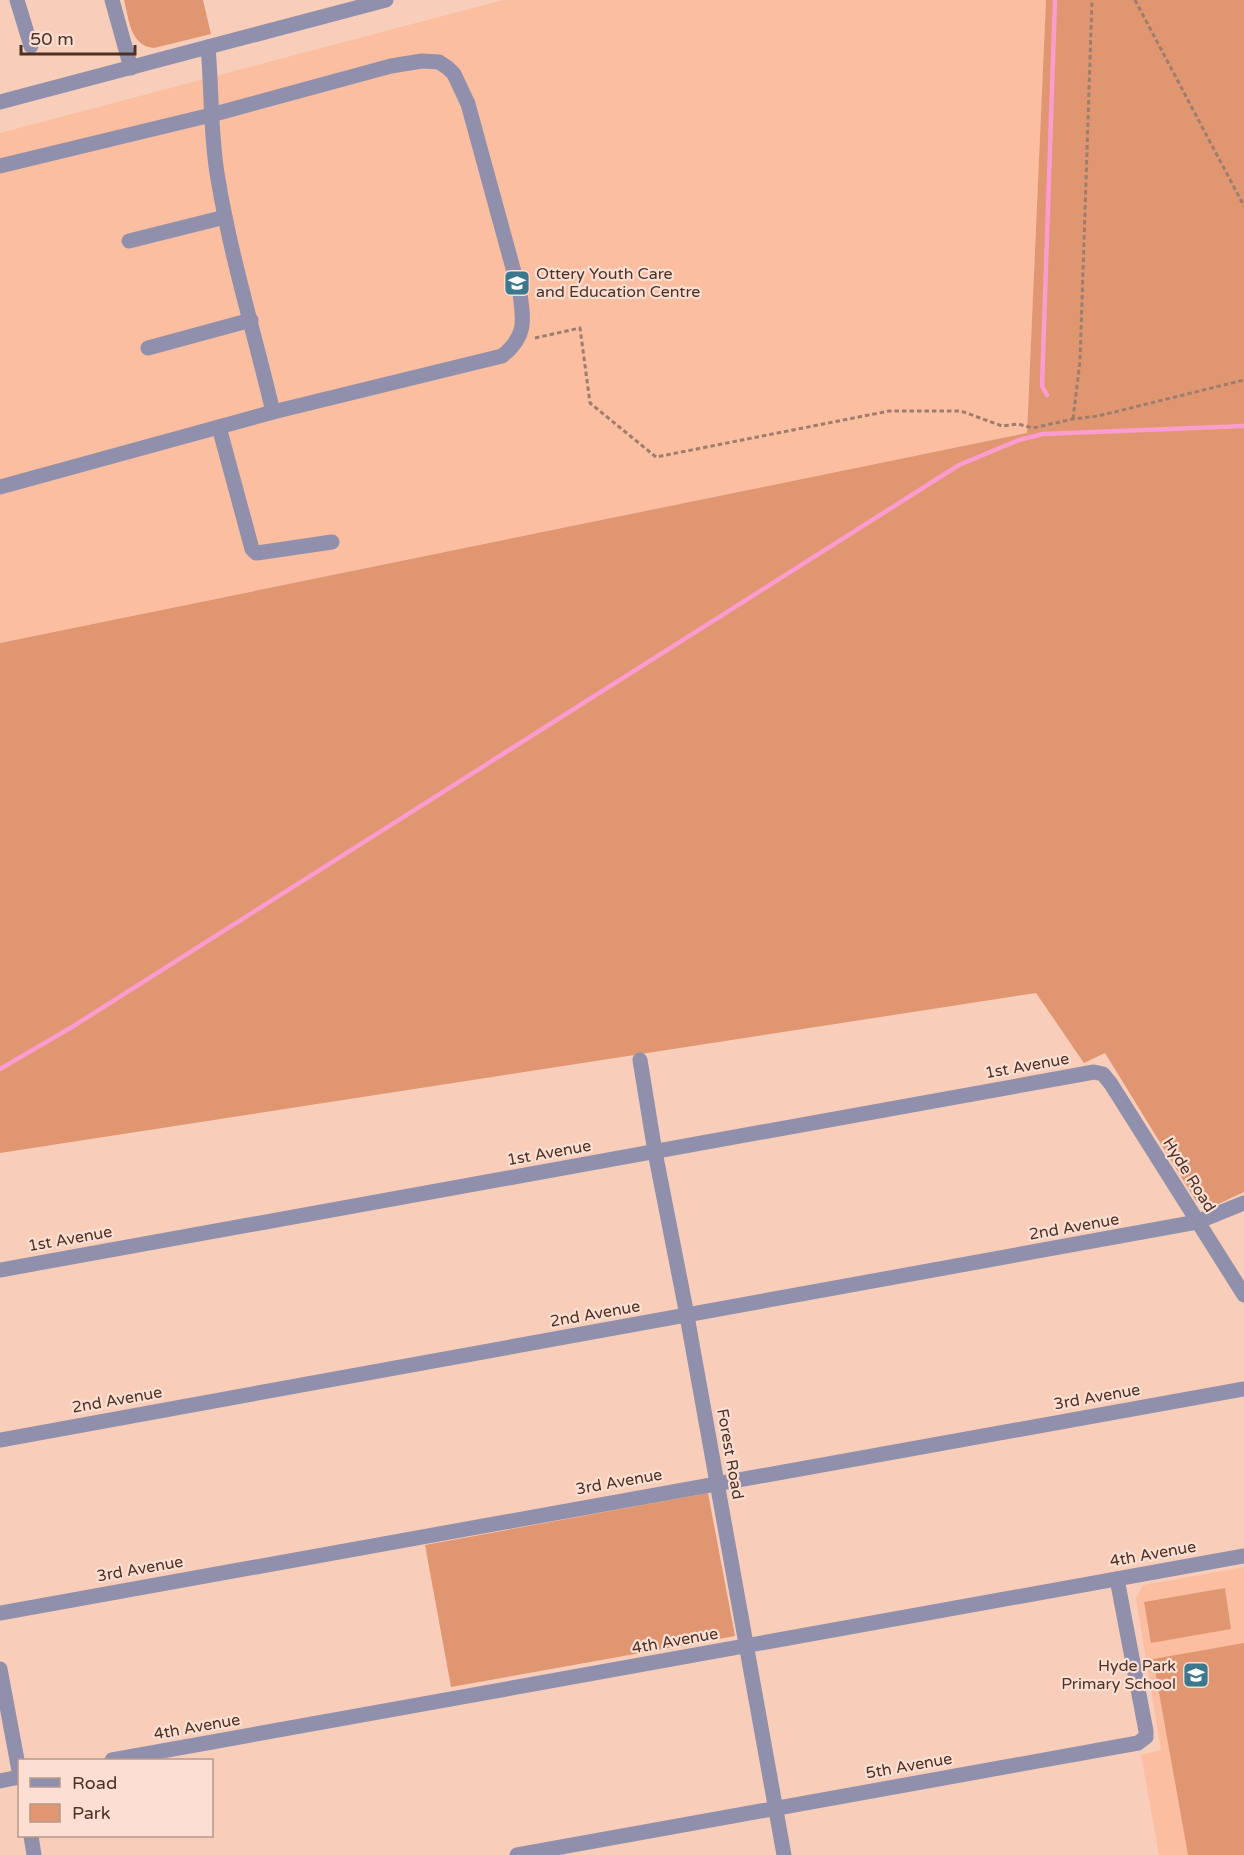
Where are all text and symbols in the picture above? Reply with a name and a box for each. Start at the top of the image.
scale bar [21,18,135,56]
text: 50 m [30,28,74,50]
place label: Ottery Youth Care and Education Centre [536,264,700,302]
school or university icon: Ottery Youth Care and Education Centre [502,268,532,298]
street label: 1st Avenue [983,1049,1071,1083]
street label: Hyde Road [1158,1134,1220,1216]
street label: 1st Avenue [505,1136,593,1170]
street label: 2nd Avenue [1027,1209,1121,1245]
street label: 1st Avenue [26,1222,114,1256]
street label: 2nd Avenue [548,1296,642,1332]
street label: 3rd Avenue [1052,1380,1142,1414]
street label: 2nd Avenue [70,1382,164,1418]
street label: Forest Road [712,1407,748,1501]
street label: 3rd Avenue [574,1465,664,1499]
street label: 4th Avenue [1108,1537,1198,1571]
street label: 3rd Avenue [95,1552,185,1586]
street label: 4th Avenue [630,1624,720,1658]
place label: Hyde Park Primary School [1061,1656,1176,1694]
school or university icon: Hyde Park Primary School [1181,1660,1211,1690]
street label: 4th Avenue [152,1710,242,1744]
street label: 5th Avenue [864,1749,954,1783]
legend [18,1759,213,1837]
text: Road [72,1772,117,1794]
text: Park [72,1802,111,1824]

